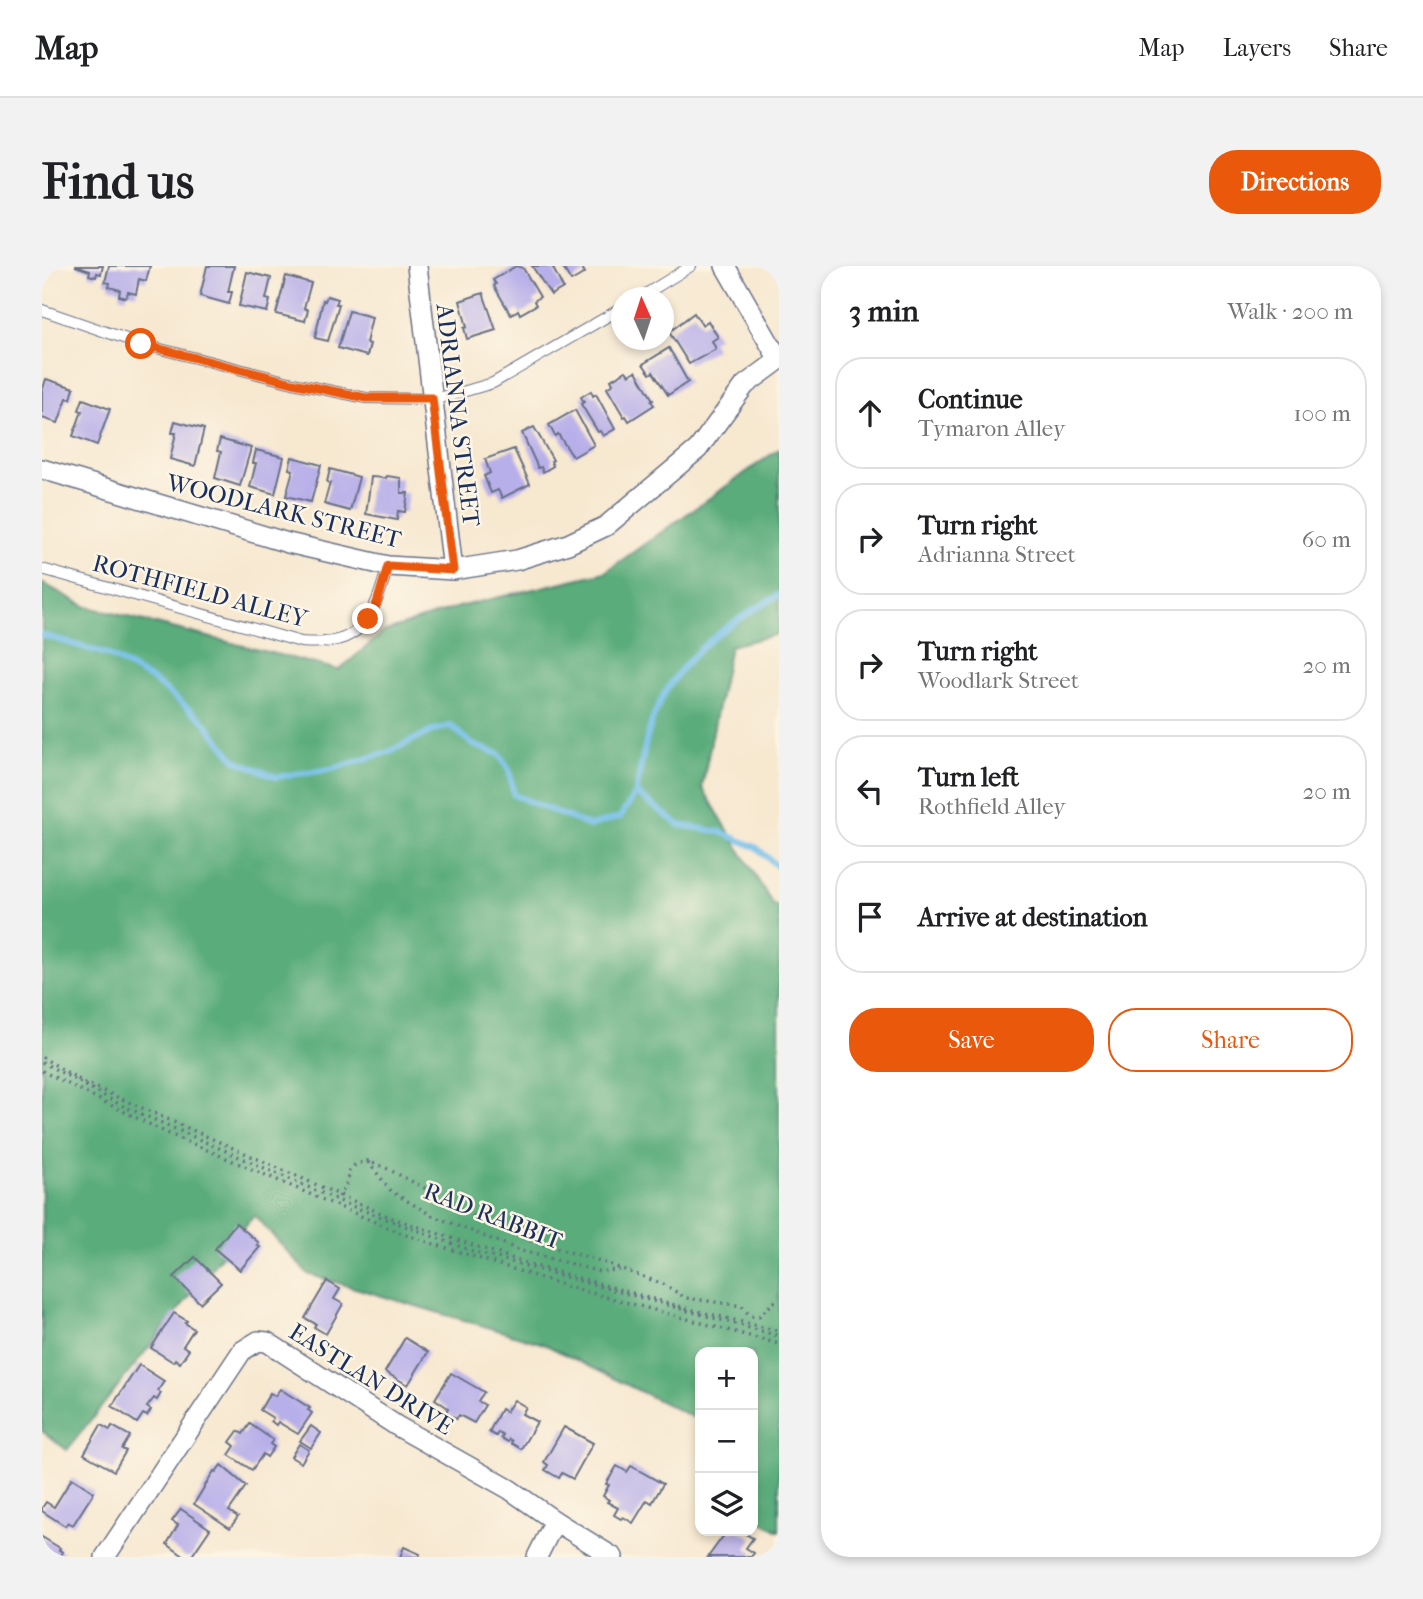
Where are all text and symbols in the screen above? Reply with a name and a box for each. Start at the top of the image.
text: Map [35,29,98,68]
text: Map [1139,34,1185,62]
text: Layers [1223,34,1291,62]
text: Share [1329,34,1388,62]
button: Directions [1209,150,1381,214]
text: Find us [42,153,194,211]
north arrow [611,287,674,350]
text: 3 min [849,294,919,329]
text: Walk · 200 m [1227,298,1353,325]
street label: ADRIANNA STREET [430,301,486,529]
route start [125,328,156,359]
text: Continue [918,384,1023,415]
icon: ahead [851,394,889,432]
text: 100 m [1293,400,1351,427]
text: Tymaron Alley [918,415,1065,442]
street label: WOODLARK STREET [163,468,405,554]
text: Turn right [918,510,1038,541]
icon: right [851,520,889,558]
text: 60 m [1302,526,1351,553]
text: Adrianna Street [918,541,1076,568]
street label: ROTHFIELD ALLEY [90,549,311,633]
route end [352,603,383,634]
text: Turn right [918,636,1038,667]
icon: right [851,646,889,684]
text: 20 m [1302,652,1351,679]
text: Woodlark Street [918,667,1079,694]
text: Turn left [918,762,1019,793]
icon: left [851,772,889,810]
text: 20 m [1302,778,1351,805]
text: Rothfield Alley [918,793,1066,820]
icon: arrive [851,898,889,936]
text: Arrive at destination [918,902,1148,933]
button: Save [849,1008,1094,1072]
button: Share [1108,1008,1353,1072]
street label: RAD RABBIT [420,1177,567,1255]
street label: EASTLAN DRIVE [284,1317,458,1441]
map controls [695,1347,758,1536]
button: + [695,1347,758,1410]
button: − [695,1410,758,1473]
button: layers [695,1473,758,1536]

